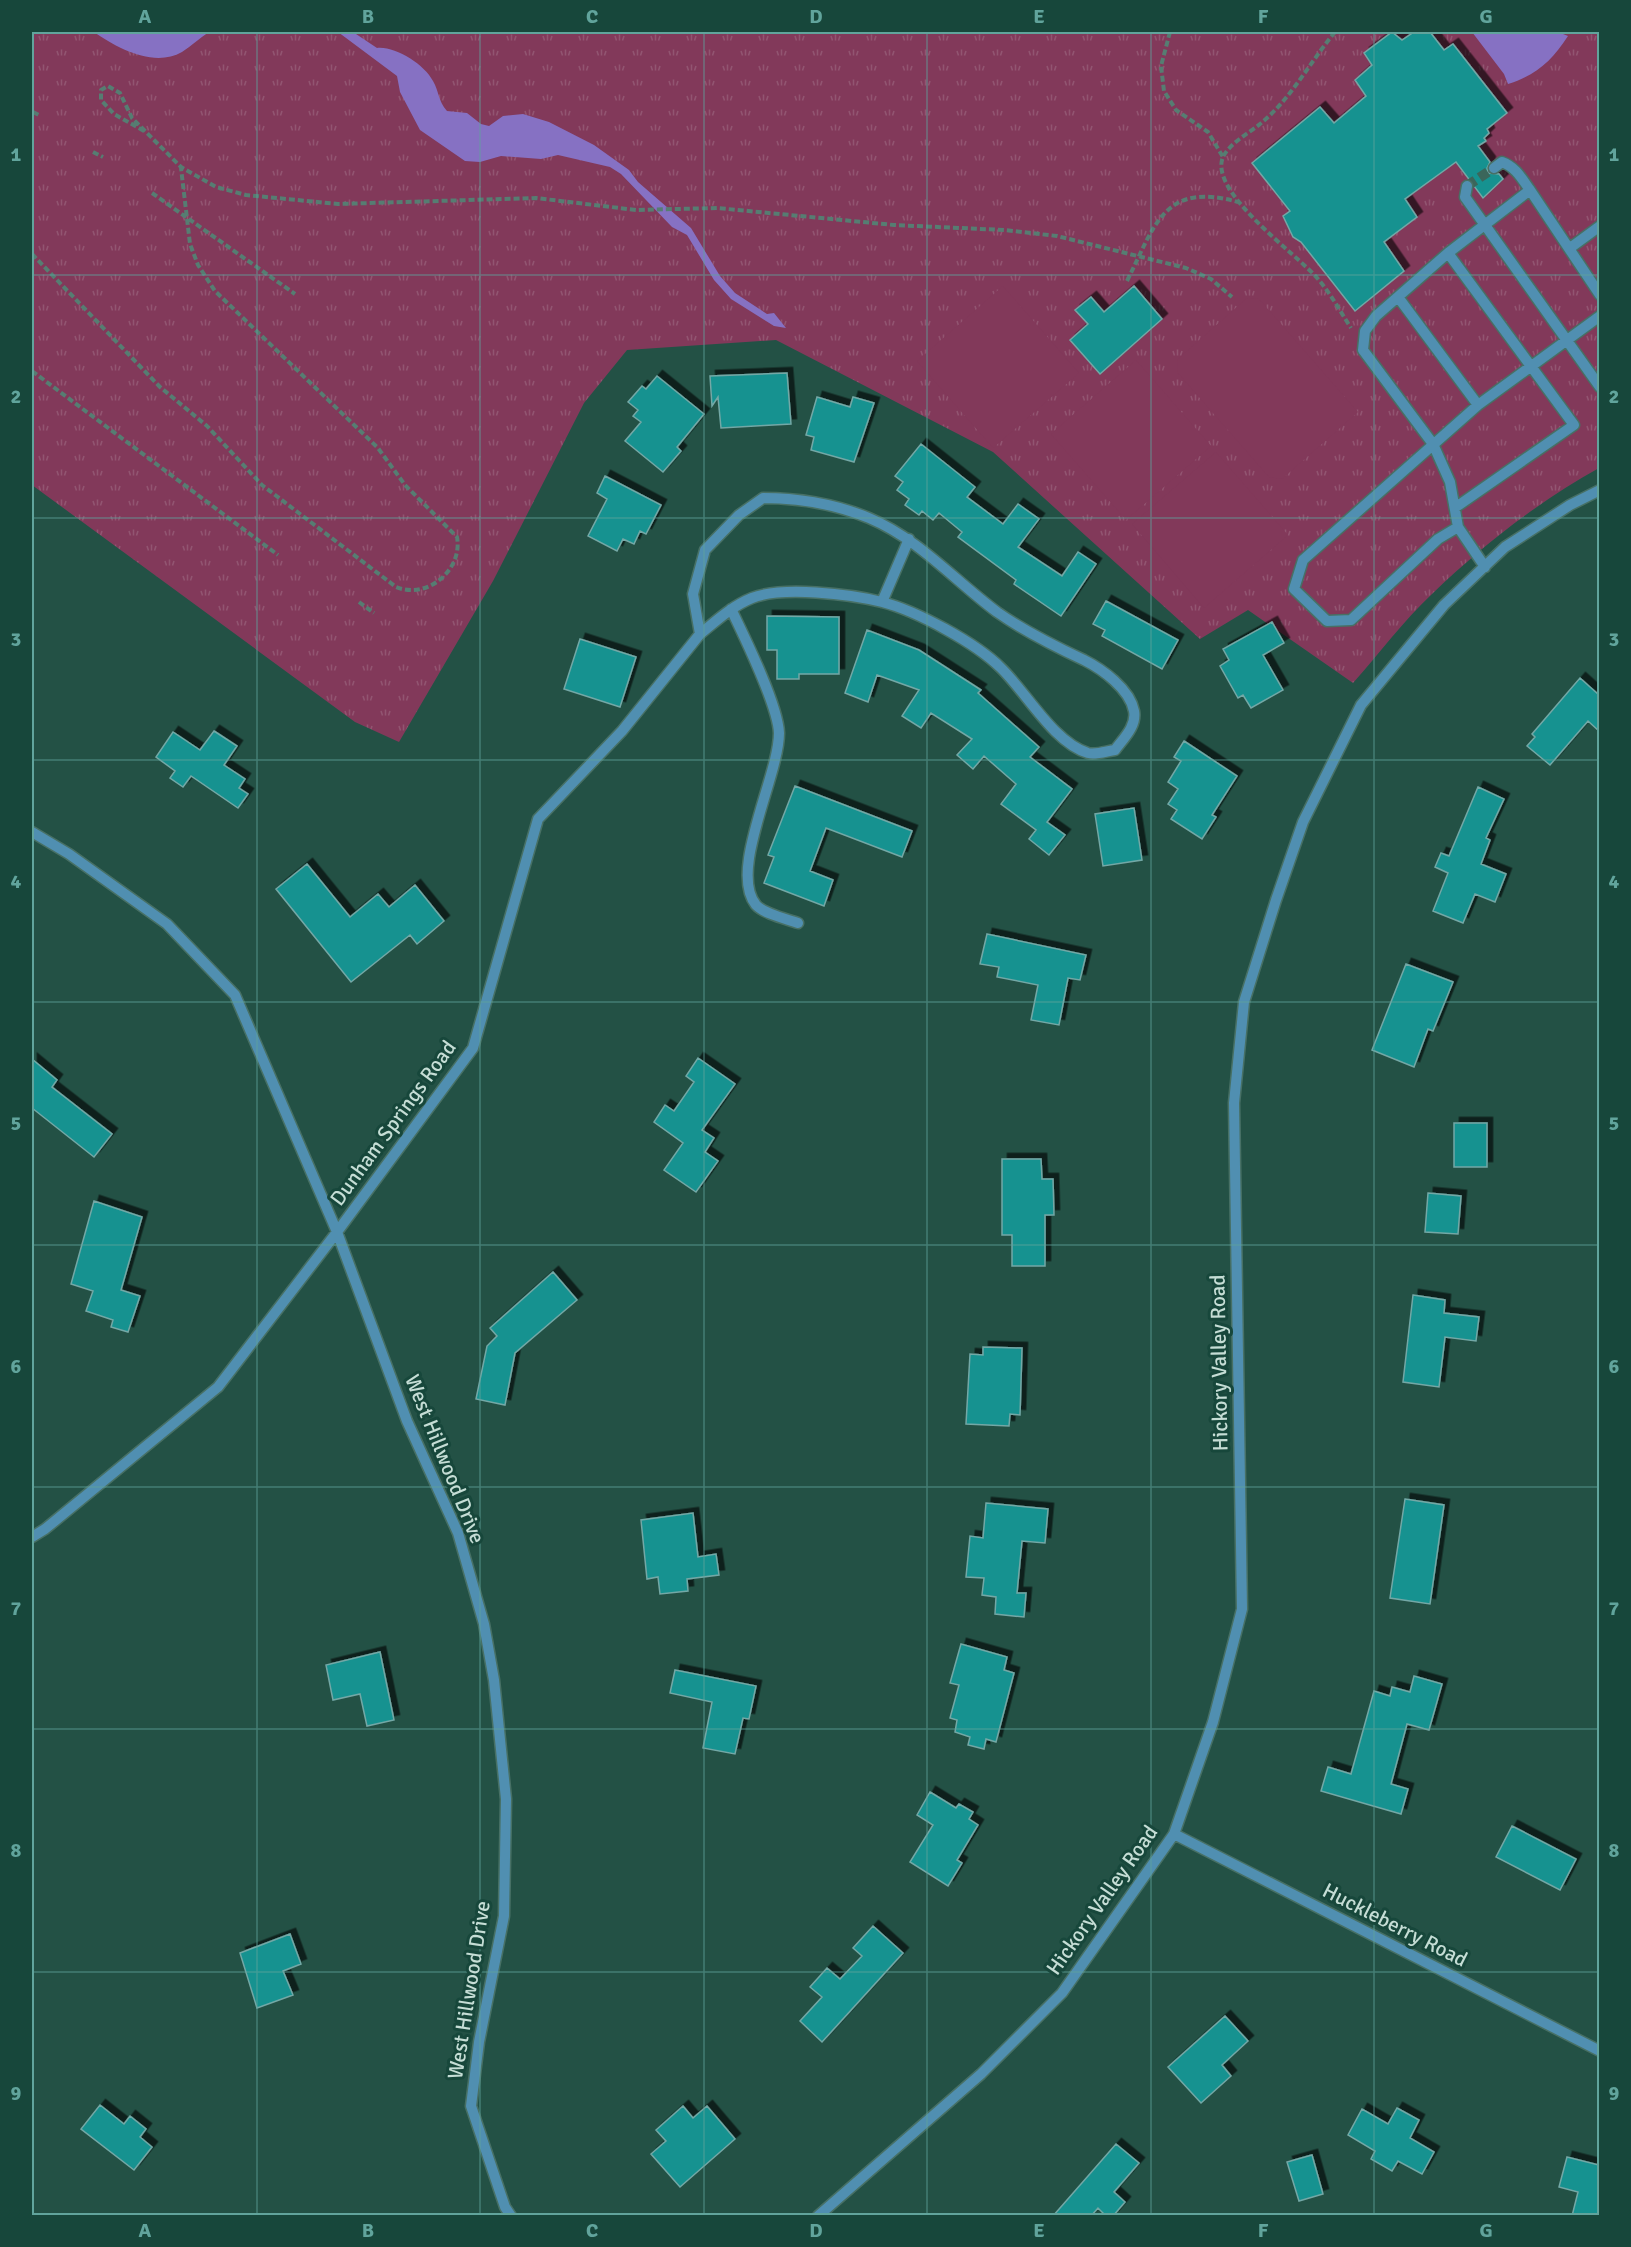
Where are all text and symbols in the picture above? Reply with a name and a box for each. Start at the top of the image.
text: A [139,4,152,29]
text: B [362,4,374,29]
text: C [586,4,598,29]
text: D [809,4,823,29]
text: E [1033,4,1045,29]
text: F [1258,4,1269,29]
text: G [1479,4,1493,29]
text: 1 [11,142,22,167]
text: 1 [1609,142,1620,167]
text: 2 [11,384,21,409]
text: 2 [1609,384,1619,409]
text: 3 [11,627,21,652]
text: 3 [1609,627,1619,652]
text: 4 [11,869,22,894]
text: 4 [1609,869,1620,894]
street label: Dunham Springs Road [324,1035,462,1211]
text: 5 [11,1111,21,1136]
text: 5 [1609,1111,1619,1136]
street label: Hickory Valley Road [1204,1274,1234,1452]
text: 6 [11,1354,22,1379]
text: 6 [1609,1354,1620,1379]
street label: West Hillwood Drive [399,1371,491,1547]
text: 7 [11,1596,22,1621]
text: 7 [1609,1596,1620,1621]
street label: Hickory Valley Road [1041,1820,1163,1980]
text: 8 [11,1838,22,1863]
text: 8 [1609,1838,1620,1863]
street label: Huckleberry Road [1318,1877,1472,1973]
street label: West Hillwood Drive [442,1899,496,2081]
text: 9 [11,2081,22,2106]
text: 9 [1609,2081,1620,2106]
text: A [139,2218,152,2243]
text: B [362,2218,374,2243]
text: C [586,2218,598,2243]
text: D [809,2218,823,2243]
text: E [1033,2218,1045,2243]
text: F [1258,2218,1269,2243]
text: G [1479,2218,1493,2243]

